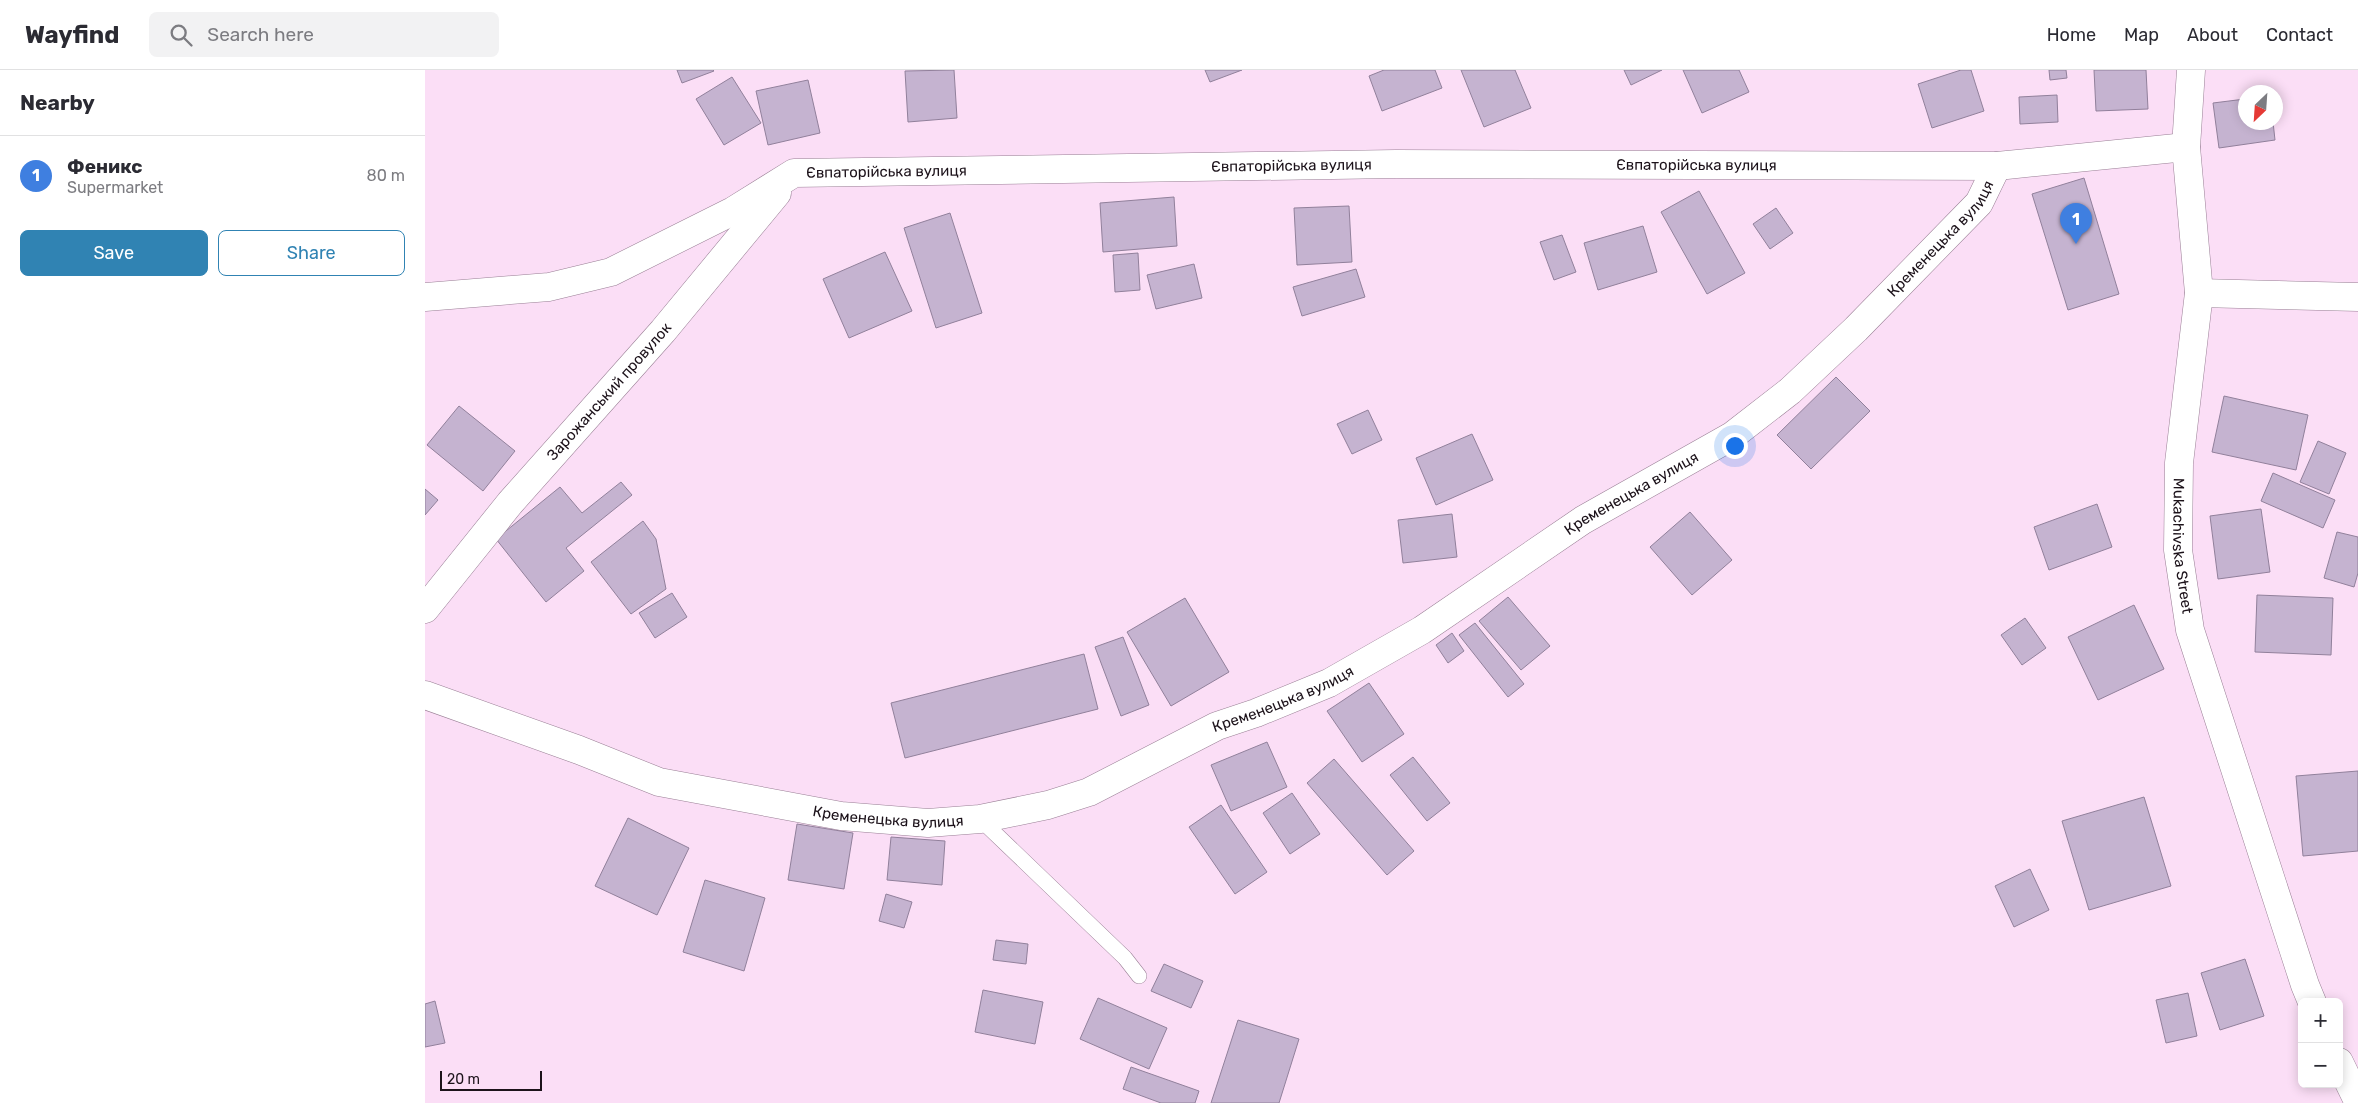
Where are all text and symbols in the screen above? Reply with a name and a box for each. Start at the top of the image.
search box [149,12,499,57]
text: Wayfind [25,21,119,49]
icon: search [167,21,195,49]
text: Search here [207,23,314,46]
text: Home [2047,24,2096,46]
text: Map [2124,24,2159,46]
text: About [2187,24,2238,46]
text: Contact [2266,24,2333,46]
north arrow [2238,85,2283,130]
text: Nearby [20,90,95,115]
text: Феникс [67,155,142,178]
street label: Євпаторійська вулиця [1211,155,1372,176]
street label: Євпаторійська вулиця [1616,156,1777,174]
street label: Євпаторійська вулиця [806,161,967,182]
text: 1 [32,166,40,185]
text: 80 m [367,166,405,185]
text: Supermarket [67,178,163,197]
street label: Кременецька вулиця [1883,178,1998,301]
pin: 1 [2060,203,2092,244]
button: Save [20,230,208,276]
button: Share [218,230,405,276]
street label: Зарожанський провулок [543,319,675,464]
your location [1722,433,1748,459]
street label: Кременецька вулиця [1561,448,1701,539]
street label: Mukachivska Street [2169,478,2196,615]
street label: Кременецька вулиця [1210,662,1357,736]
street label: Кременецька вулиця [811,802,964,832]
map controls [2298,998,2343,1088]
button: + [2298,998,2343,1043]
button: − [2298,1043,2343,1088]
scale bar [440,1068,543,1091]
text: 20 m [447,1071,480,1088]

